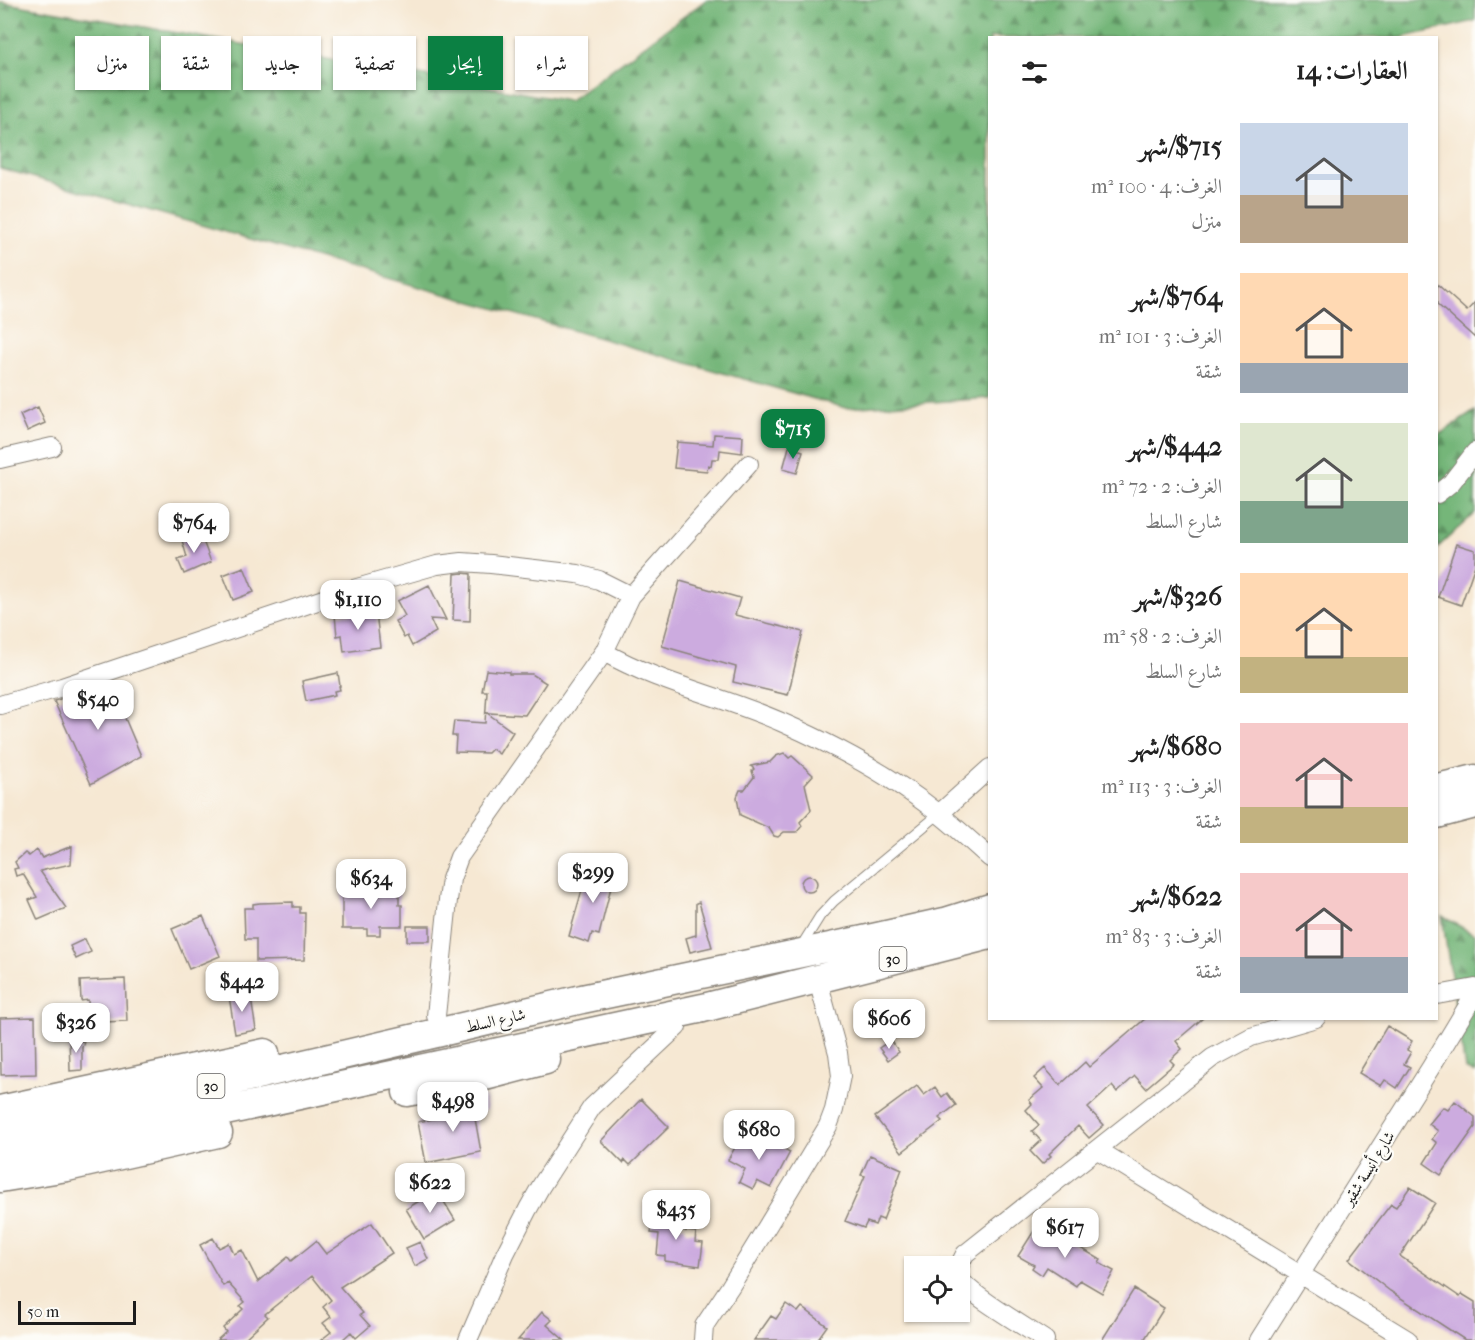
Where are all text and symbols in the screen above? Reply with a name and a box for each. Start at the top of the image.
chip: منزل [75,36,149,90]
chip: شقة [161,36,231,90]
chip: جديد [243,36,321,90]
chip: تصفية [333,36,416,90]
chip: إيجار [428,36,503,90]
chip: شراء [515,36,588,90]
text: العقارات: 14 [1296,55,1408,86]
icon: filters [1018,56,1051,89]
text: $715/شهر [1139,131,1222,162]
icon: home [1288,147,1360,219]
text: الغرف: 4 · 100 m² [1091,175,1222,198]
text: منزل [1191,210,1222,233]
text: $764/شهر [1130,281,1222,312]
icon: home [1288,297,1360,369]
text: الغرف: 3 · 101 m² [1099,325,1222,348]
text: شقة [1196,360,1222,383]
pin: $715 [757,409,829,460]
text: $715 [775,417,811,440]
text: $442/شهر [1127,431,1222,462]
icon: home [1288,447,1360,519]
text: الغرف: 2 · 72 m² [1102,475,1222,498]
pin: $764 [158,503,230,554]
text: شارع السلط [1145,510,1222,533]
text: $764 [172,511,216,534]
pin: $1,110 [309,580,407,631]
text: $326/شهر [1133,581,1222,612]
text: $1,110 [334,588,382,611]
icon: home [1288,597,1360,669]
text: الغرف: 2 · 58 m² [1103,625,1222,648]
text: شارع السلط [1145,660,1222,683]
pin: $540 [62,680,134,731]
text: $540 [77,688,119,711]
text: $680/شهر [1130,731,1222,762]
icon: home [1288,747,1360,819]
text: الغرف: 3 · 113 m² [1101,775,1222,798]
text: شقة [1196,810,1222,833]
pin: $299 [557,853,629,904]
pin: $634 [335,859,407,910]
text: $299 [572,861,614,884]
text: $634 [350,867,392,890]
text: $622/شهر [1131,881,1222,912]
icon: home [1288,897,1360,969]
text: الغرف: 3 · 83 m² [1106,925,1222,948]
road number: 30 [880,947,906,971]
text: شقة [1196,960,1222,983]
pin: $442 [206,962,278,1013]
text: $442 [219,970,265,993]
pin: $606 [853,999,925,1050]
pin: $326 [40,1003,112,1054]
street label: شارع السلط [463,1004,528,1041]
text: $606 [867,1007,911,1030]
text: $326 [56,1011,96,1034]
road number: 30 [198,1074,224,1098]
pin: $498 [417,1082,489,1133]
text: $498 [431,1090,475,1113]
pin: $680 [723,1110,795,1161]
text: $680 [738,1118,780,1141]
street label: شارع أنيسة شقير [1335,1127,1402,1213]
pin: $622 [394,1163,466,1214]
text: $622 [409,1171,451,1194]
pin: $435 [640,1190,712,1241]
text: $435 [656,1198,696,1221]
pin: $617 [1029,1208,1101,1259]
text: $617 [1046,1216,1084,1239]
map controls [904,1256,970,1322]
button: locate [904,1256,970,1322]
scale bar [18,1298,136,1326]
text: 50 m [27,1302,59,1321]

